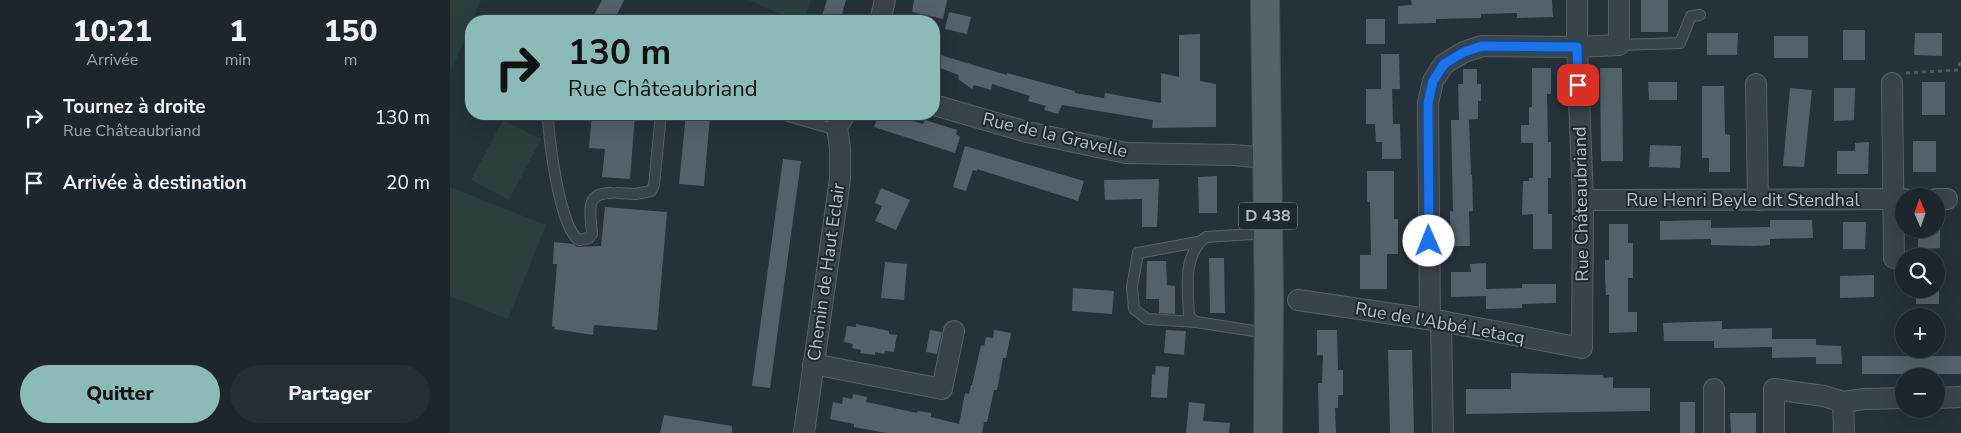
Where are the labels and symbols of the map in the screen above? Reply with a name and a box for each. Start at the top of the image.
pin [1557,64,1599,106]
street label: Rue de la Gravelle [980,107,1130,163]
street label: Rue Châteaubriand [1568,126,1594,282]
street label: Chemin de Haut Eclair [802,181,850,363]
street label: Rue Henri Beyle dit Stendhal [1626,188,1860,212]
north arrow [1895,188,1945,238]
road number: D 438 [1239,202,1297,230]
position arrow [1402,214,1454,266]
street label: Rue de l'Abbé Letacq [1353,296,1527,350]

